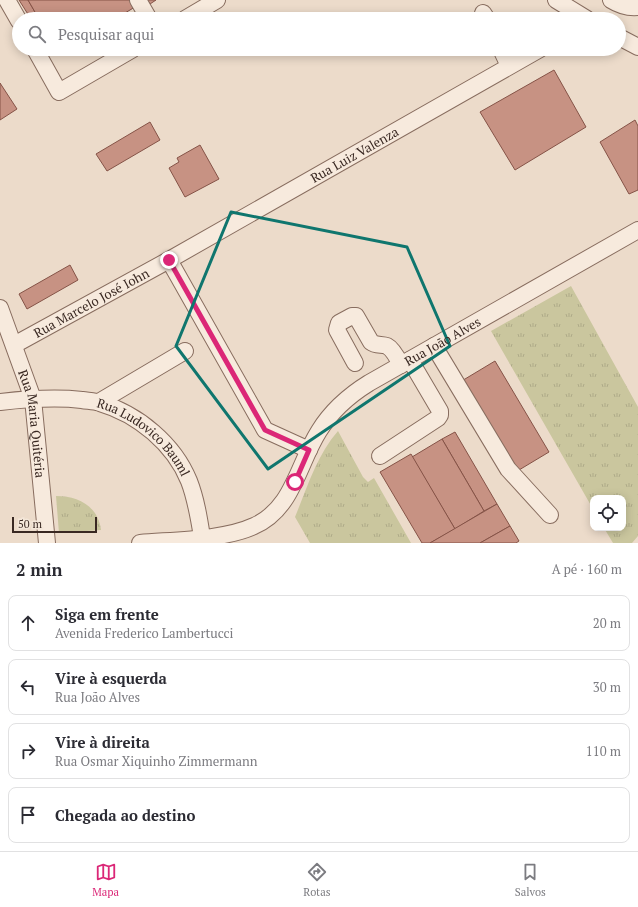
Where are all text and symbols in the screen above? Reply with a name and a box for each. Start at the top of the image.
search box [12,12,626,56]
icon: search [26,23,48,45]
text: Pesquisar aqui [58,24,154,44]
street label: Rua Luiz Valenza [307,122,402,187]
route end [160,251,178,269]
street label: Rua Marcelo José Iohn [30,264,152,342]
street label: Rua João Alves [401,312,484,370]
street label: Rua Maria Quitéria [14,367,50,479]
street label: Rua Ludovico Bauml [95,394,195,479]
route start [286,473,304,491]
map controls [590,495,626,531]
button: locate [590,495,626,531]
scale bar [12,515,97,534]
text: 50 m [18,517,42,531]
text: 2 min [16,558,63,581]
text: A pé · 160 m [552,560,622,578]
text: Siga em frente [55,604,159,624]
icon: ahead [17,612,39,634]
text: 20 m [593,614,621,632]
text: Avenida Frederico Lambertucci [55,624,233,642]
text: Vire à esquerda [55,668,167,688]
icon: left [17,676,39,698]
text: 30 m [593,678,621,696]
text: Rua João Alves [55,688,140,706]
text: Vire à direita [55,732,150,752]
icon: right [17,740,39,762]
text: 110 m [586,742,621,760]
text: Rua Osmar Xiquinho Zimmermann [55,752,258,770]
icon: arrive [17,804,39,826]
text: Chegada ao destino [55,805,195,825]
tab: Mapa [92,861,119,899]
tab: Rotas [303,861,331,899]
tab: Salvos [515,861,546,899]

